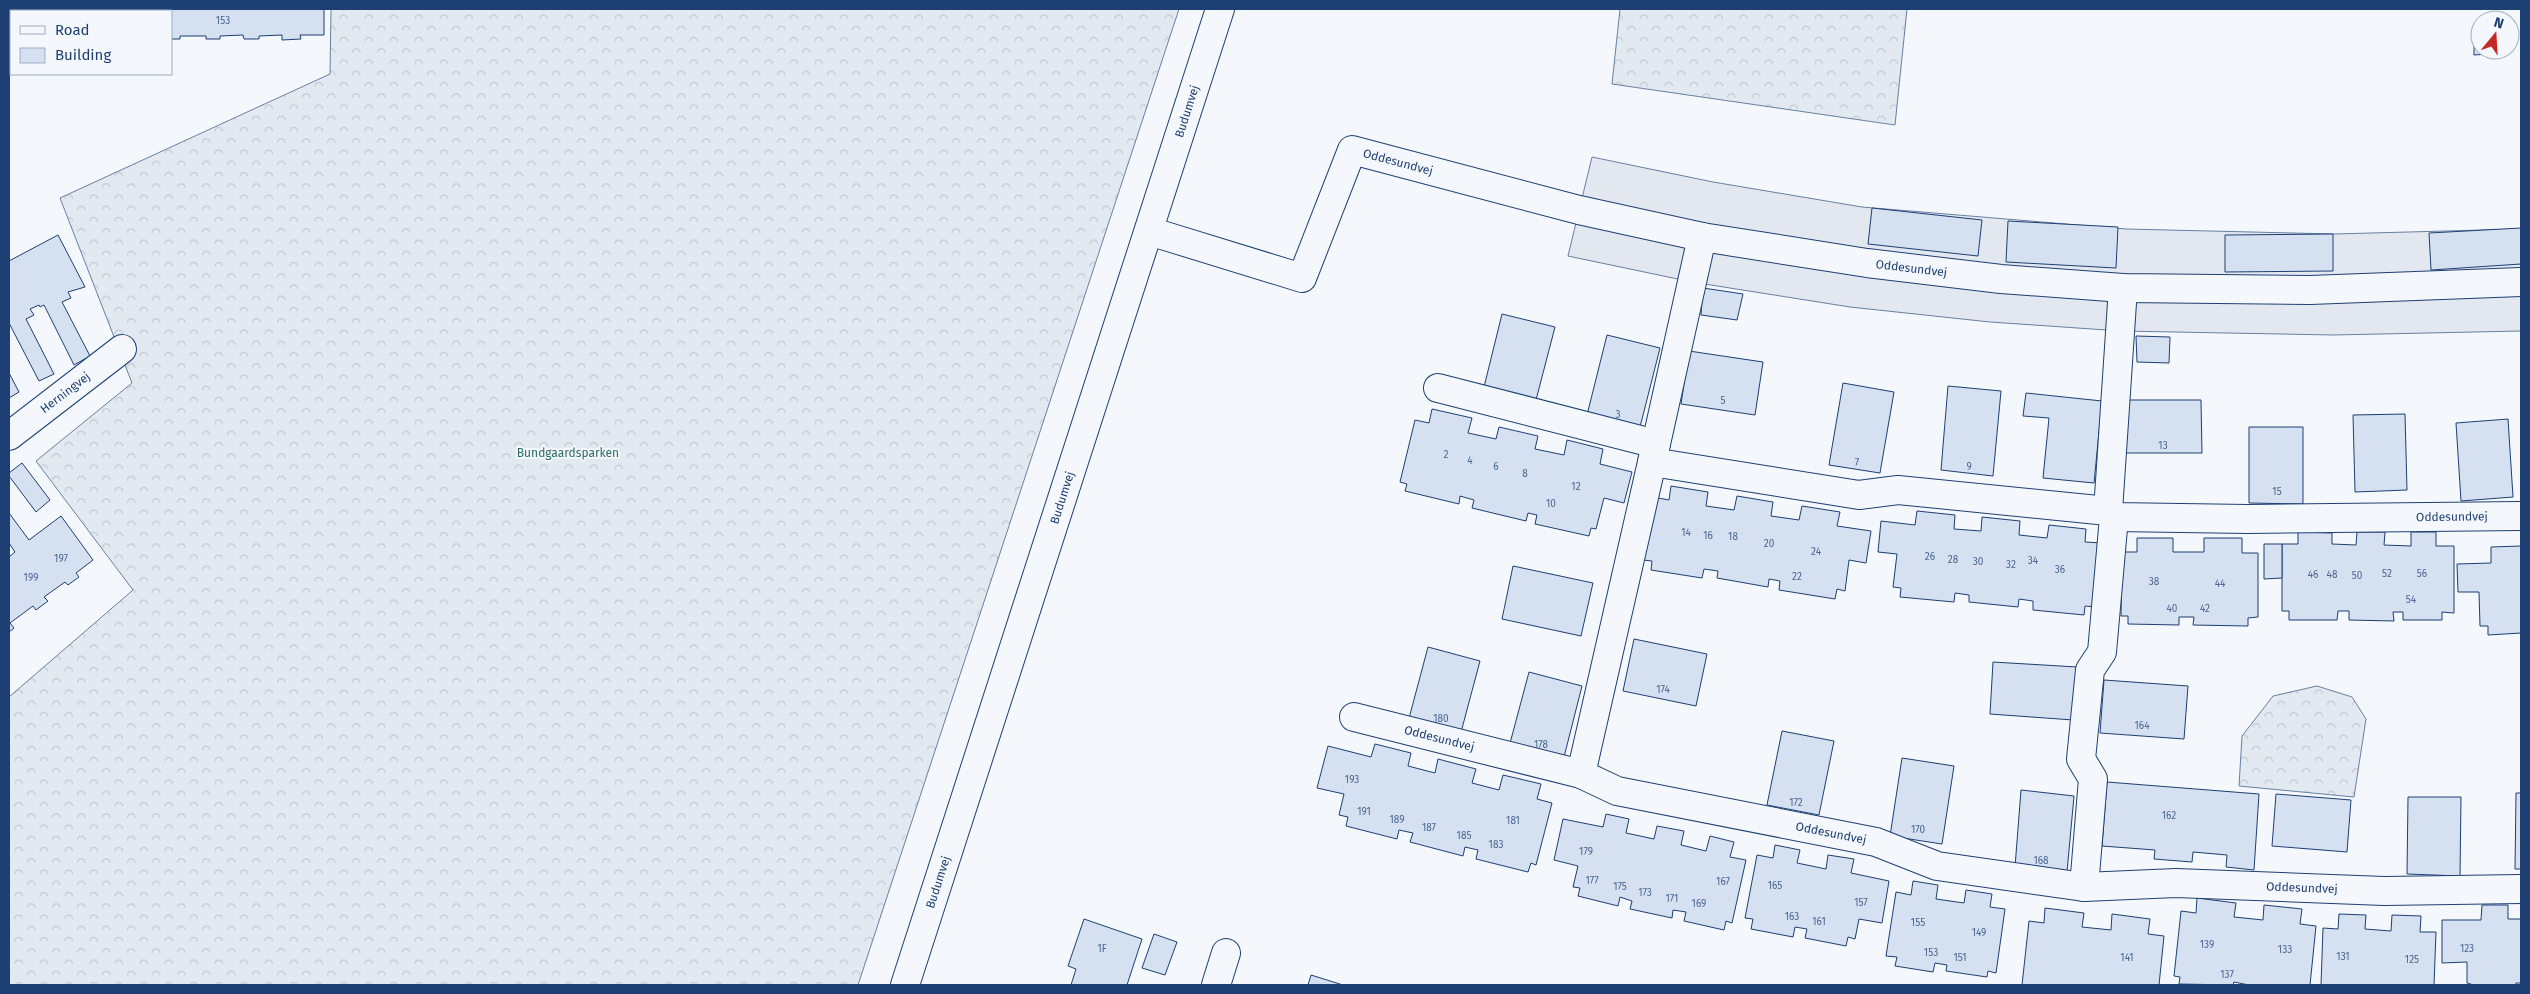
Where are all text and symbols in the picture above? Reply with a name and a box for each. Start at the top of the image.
legend [10,10,172,75]
north arrow [2470,10,2520,60]
text: N [2492,14,2506,33]
house number: 153 [216,15,230,27]
text: Road [55,21,90,39]
text: Building [55,46,111,64]
street label: Budumvej [1172,83,1202,139]
street label: Oddesundvej [1361,146,1434,178]
street label: Oddesundvej [1875,257,1948,280]
street label: Herningvej [38,369,93,416]
house number: 5 [1720,395,1726,407]
house number: 3 [1616,409,1621,421]
house number: 13 [2158,440,2168,452]
park label: Bundgaardsparken [517,446,619,460]
house number: 2 [1444,449,1449,461]
house number: 4 [1467,455,1473,467]
house number: 7 [1855,457,1860,469]
house number: 6 [1493,461,1499,473]
house number: 9 [1966,461,1972,473]
house number: 8 [1522,468,1528,480]
street label: Budumvej [1047,470,1077,526]
house number: 12 [1571,481,1581,493]
house number: 15 [2272,486,2282,498]
house number: 10 [1546,498,1556,510]
street label: Oddesundvej [2416,509,2488,524]
house number: 14 [1681,527,1692,539]
house number: 16 [1703,530,1713,542]
house number: 18 [1728,531,1738,543]
house number: 20 [1764,538,1775,550]
house number: 24 [1811,546,1822,558]
house number: 26 [1925,551,1935,563]
house number: 197 [54,553,68,565]
house number: 28 [1948,554,1959,566]
house number: 34 [2028,555,2039,567]
house number: 30 [1973,556,1984,568]
house number: 32 [2006,559,2016,571]
house number: 36 [2055,564,2065,576]
house number: 52 [2382,568,2392,580]
house number: 56 [2417,568,2427,580]
house number: 46 [2308,569,2318,581]
house number: 48 [2327,569,2338,581]
house number: 50 [2352,570,2363,582]
house number: 22 [1792,571,1802,583]
house number: 199 [24,572,38,584]
house number: 38 [2149,576,2160,588]
house number: 44 [2215,578,2226,590]
house number: 54 [2406,594,2417,606]
house number: 40 [2167,603,2178,615]
house number: 42 [2200,603,2210,615]
house number: 174 [1656,684,1671,696]
house number: 180 [1433,713,1449,725]
house number: 164 [2135,720,2150,732]
street label: Oddesundvej [1403,723,1476,754]
house number: 178 [1534,739,1549,751]
house number: 193 [1345,774,1359,786]
house number: 172 [1789,797,1803,809]
house number: 191 [1357,806,1371,818]
house number: 162 [2162,810,2176,822]
house number: 189 [1390,814,1404,826]
house number: 181 [1506,815,1520,827]
street label: Oddesundvej [1794,819,1868,847]
house number: 187 [1422,822,1437,834]
house number: 170 [1911,824,1926,836]
house number: 185 [1457,830,1471,842]
house number: 183 [1489,839,1503,851]
house number: 179 [1579,846,1593,858]
street label: Budumvej [923,854,953,910]
house number: 168 [2033,855,2049,867]
house number: 177 [1585,875,1599,887]
house number: 167 [1716,876,1730,888]
street label: Oddesundvej [2266,879,2338,896]
house number: 165 [1768,880,1782,892]
house number: 175 [1613,881,1627,893]
house number: 173 [1638,887,1652,899]
house number: 171 [1666,893,1678,905]
house number: 157 [1854,897,1868,909]
house number: 169 [1692,898,1706,910]
house number: 163 [1785,911,1799,923]
house number: 161 [1812,916,1826,928]
house number: 155 [1911,917,1925,929]
house number: 149 [1972,927,1986,939]
house number: 139 [2200,939,2214,951]
house number: 1F [1097,943,1107,955]
house number: 123 [2460,943,2474,955]
house number: 133 [2278,944,2292,956]
house number: 153 [1924,947,1938,959]
house number: 131 [2336,951,2350,963]
house number: 151 [1953,952,1967,964]
house number: 141 [2120,952,2134,964]
house number: 125 [2405,954,2419,966]
house number: 137 [2220,969,2234,981]

